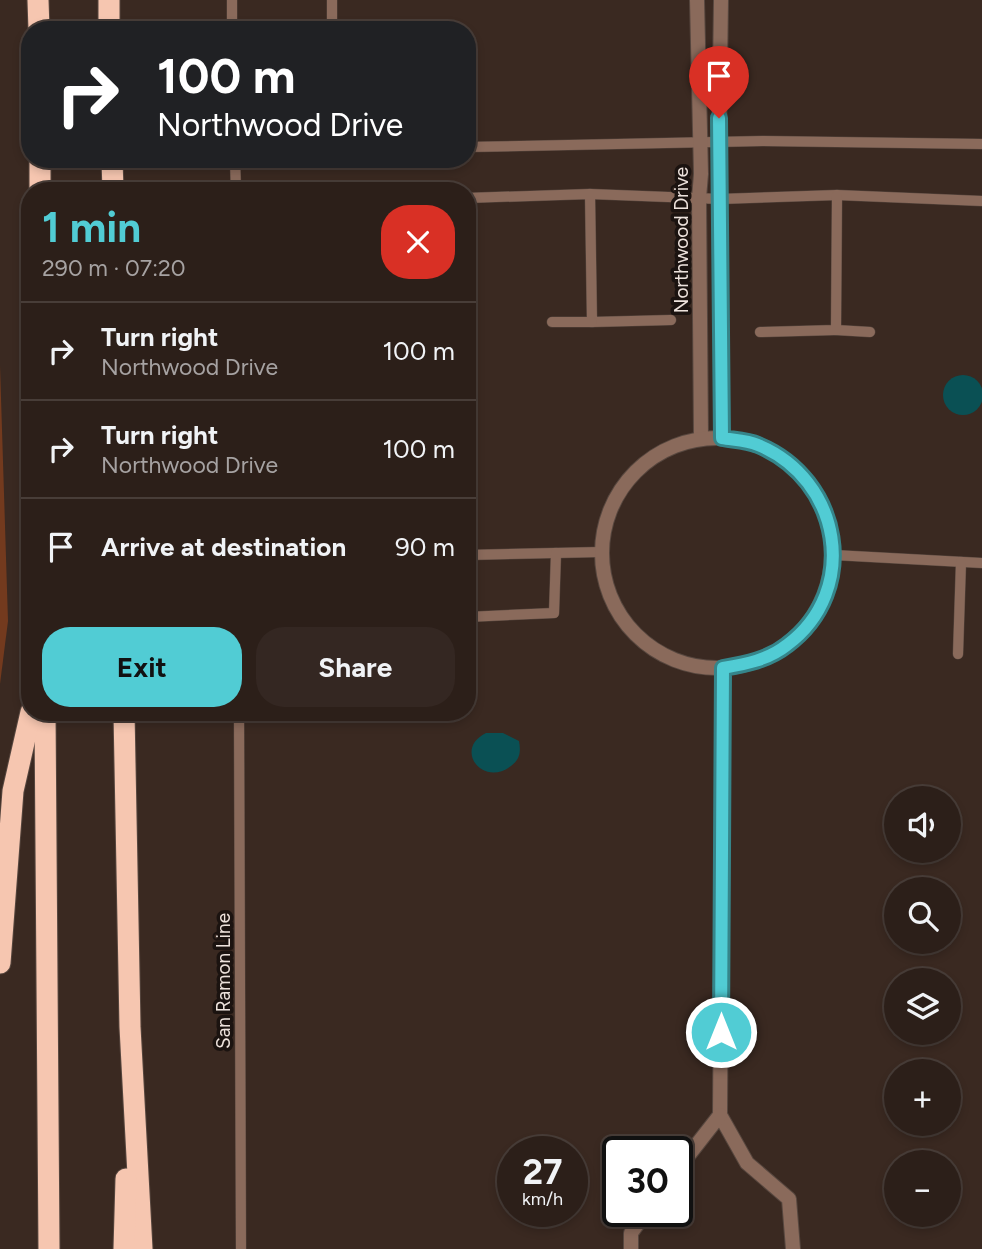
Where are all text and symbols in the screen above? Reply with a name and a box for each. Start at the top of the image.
text: 100 m [157,46,296,105]
pin [689,46,749,118]
icon: right [42,49,133,140]
icon: arrive [700,57,738,95]
text: Northwood Drive [157,106,403,144]
street label: Northwood Drive [670,167,693,313]
text: 1 min [42,202,141,253]
button: close [381,205,455,279]
text: 290 m · 07:20 [42,254,186,282]
text: Turn right [101,321,218,353]
icon: right [42,332,80,370]
text: 100 m [382,335,455,367]
text: Northwood Drive [101,353,278,381]
text: Turn right [101,419,218,451]
icon: right [42,430,80,468]
text: 100 m [382,433,455,465]
text: Northwood Drive [101,451,278,479]
icon: arrive [42,528,80,566]
text: Arrive at destination [101,531,346,563]
text: 90 m [395,531,455,563]
button: Exit [42,627,242,707]
button: Share [256,627,455,707]
map controls [884,786,961,1227]
button: sound [884,786,961,863]
button: search [884,877,961,954]
street label: San Ramon Line [212,913,235,1049]
button: layers [884,968,961,1045]
position arrow [684,995,758,1069]
button: + [884,1059,961,1136]
speed limit sign: 30 [602,1136,693,1227]
button: − [884,1150,961,1227]
text: 27 [523,1151,562,1193]
text: km/h [522,1188,563,1210]

